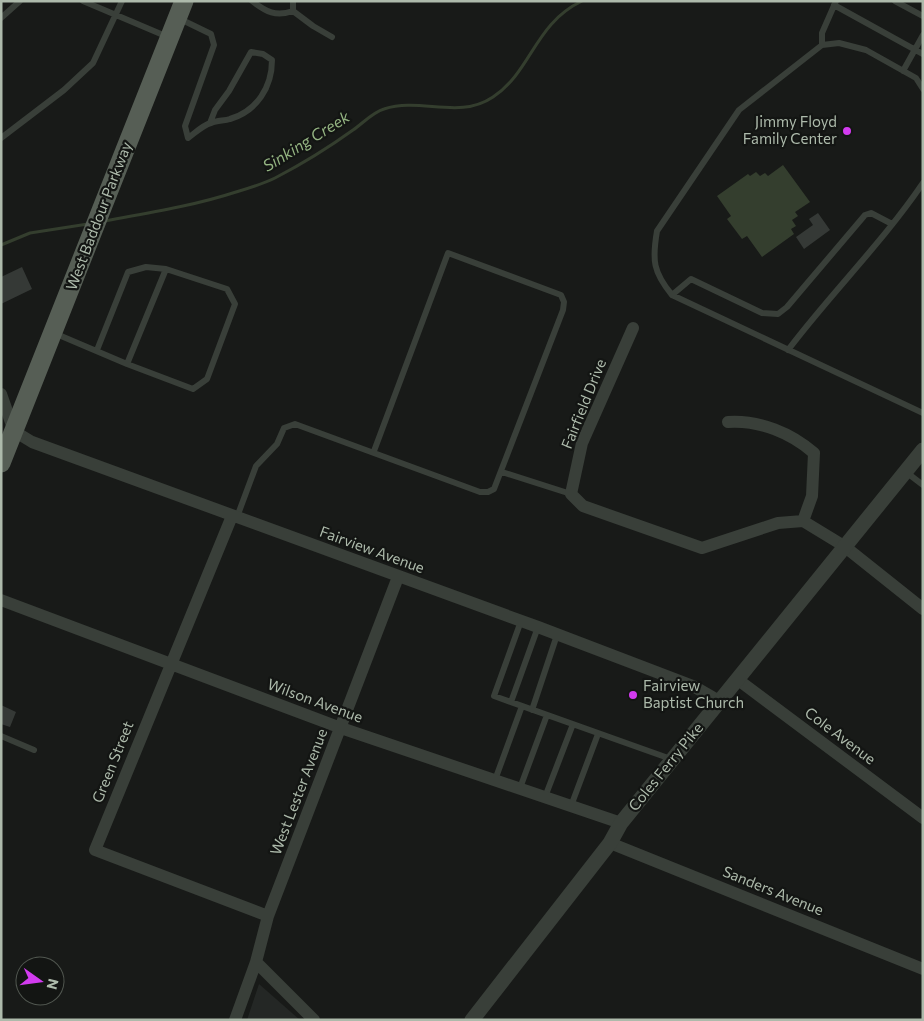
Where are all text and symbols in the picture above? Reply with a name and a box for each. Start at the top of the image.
water label: Sinking Creek [259,106,353,175]
place label: Jimmy Floyd Family Center [743,112,837,147]
marker: Jimmy Floyd Family Center [841,125,853,137]
street label: West Baddour Parkway [61,139,135,292]
street label: Fairfield Drive [557,356,609,451]
street label: Fairview Avenue [318,522,427,576]
street label: Wilson Avenue [265,674,366,726]
place label: Fairview Baptist Church [643,676,744,711]
marker: Fairview Baptist Church [627,689,639,701]
street label: Cole Avenue [802,703,880,768]
street label: Green Street [88,718,137,805]
street label: Coles Ferry Pike [624,719,706,814]
street label: West Lester Avenue [266,726,331,857]
street label: Sanders Avenue [720,862,827,919]
north arrow [15,956,65,1006]
text: N [44,977,63,991]

